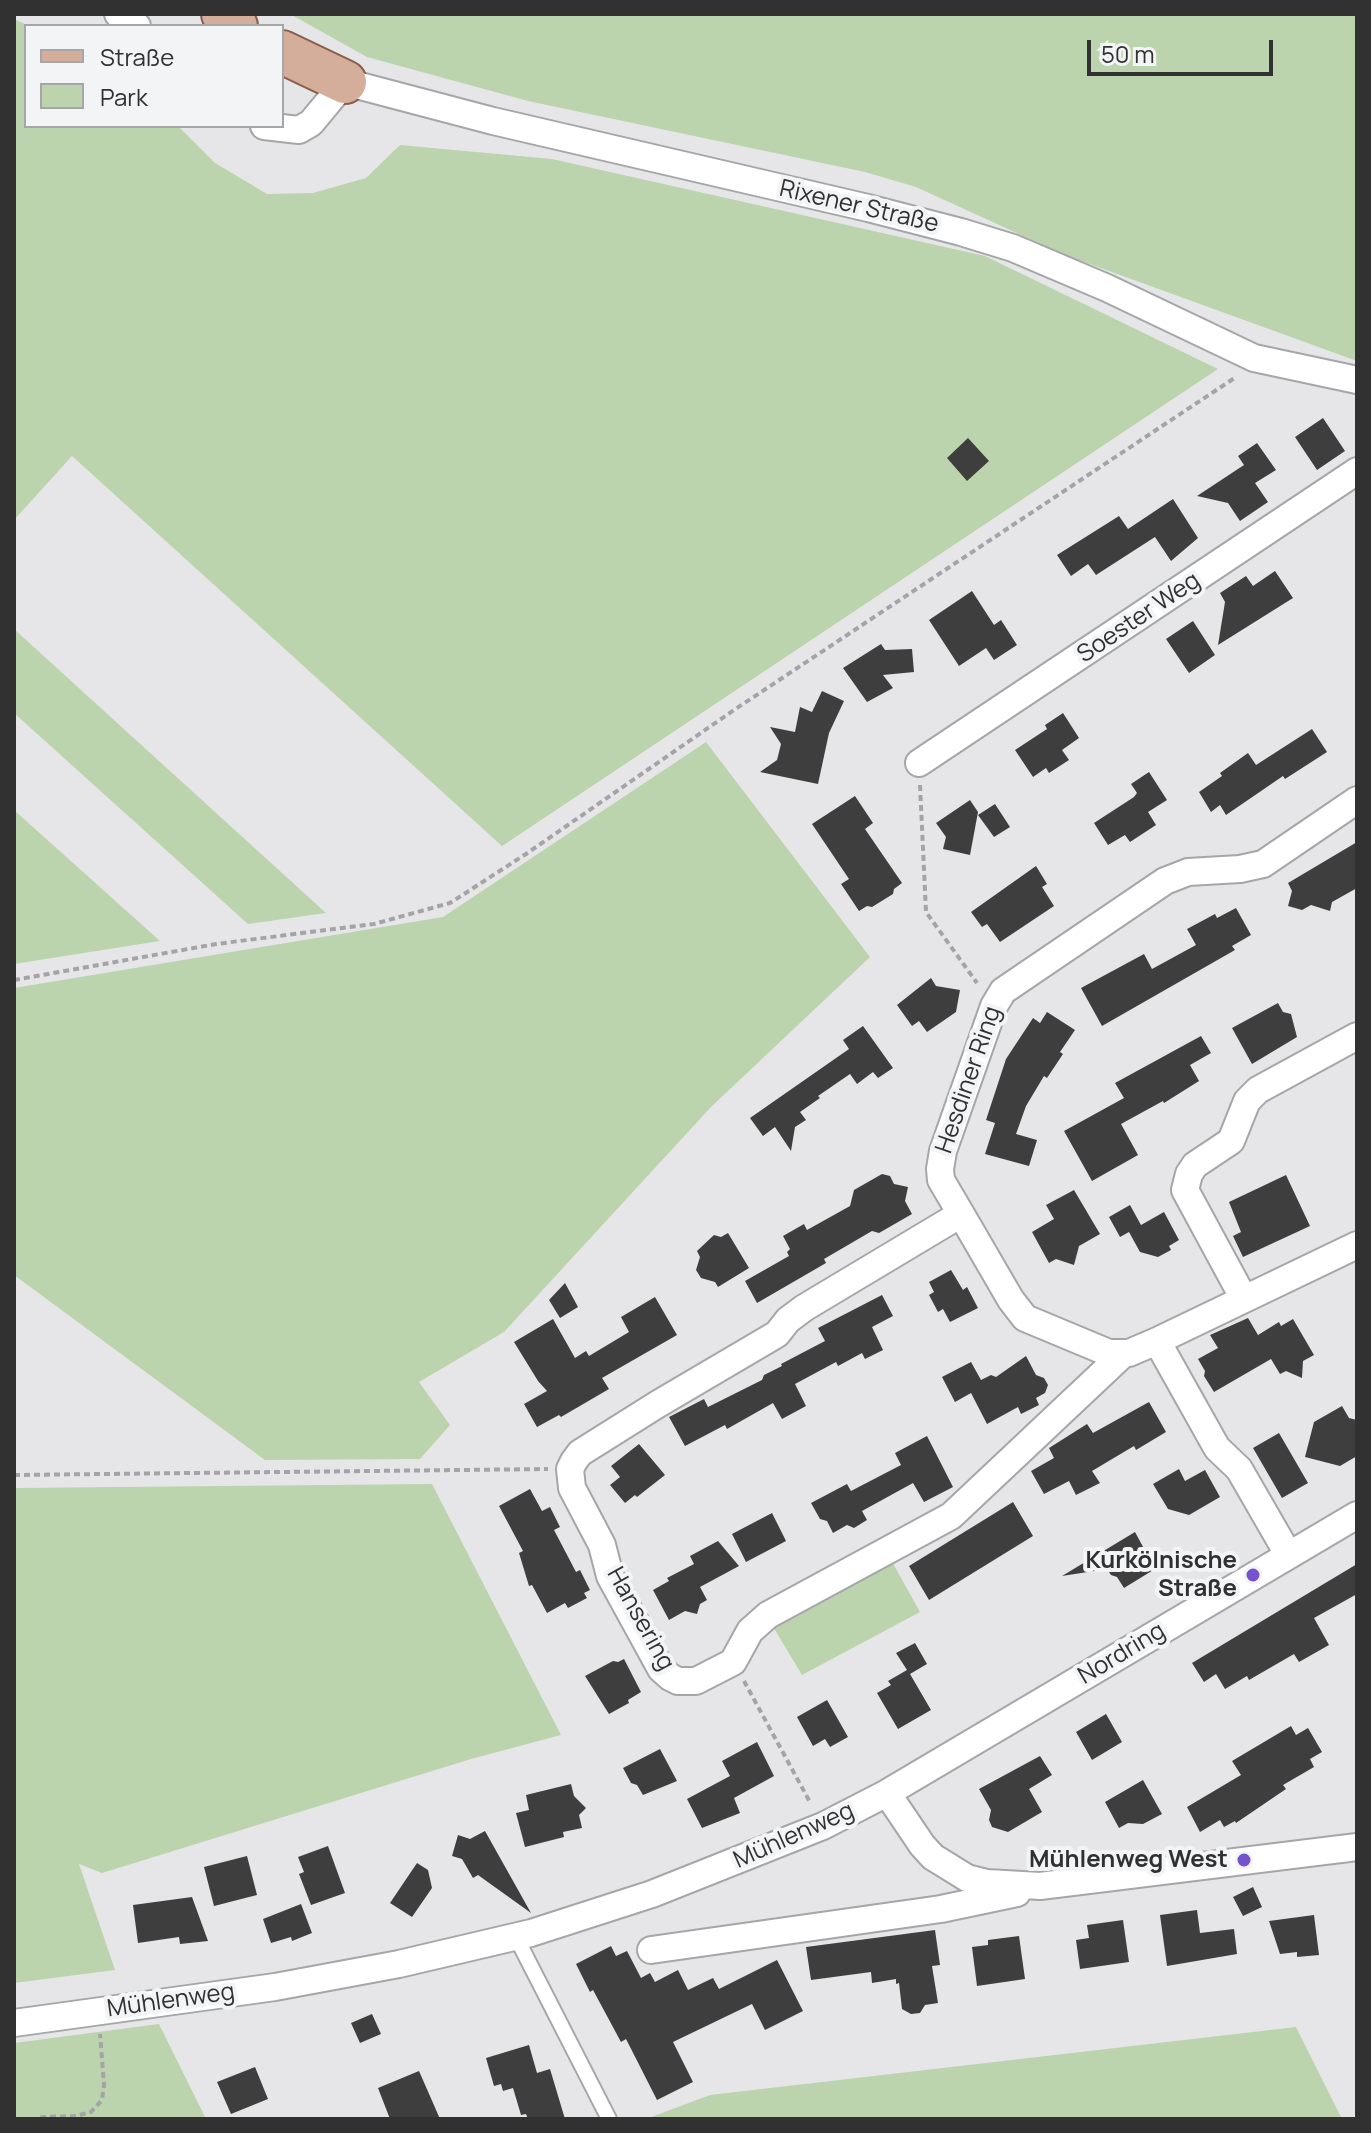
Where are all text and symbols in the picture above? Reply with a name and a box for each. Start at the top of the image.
legend [24,24,284,128]
scale bar [1091,24,1277,74]
text: 50 m [1101,37,1155,70]
text: Straße [100,40,174,73]
text: Park [100,80,148,113]
street label: Rixener Straße [777,175,941,239]
street label: Soester Weg [1072,567,1206,669]
street label: Hesdiner Ring [930,1003,1008,1157]
place label: Kurkölnische Straße [1085,1547,1237,1603]
street label: Hansering [600,1562,680,1676]
marker: Kurkölnische Straße [1244,1566,1262,1584]
street label: Nordring [1073,1617,1171,1691]
street label: Mühlenweg [729,1797,859,1875]
place label: Mühlenweg West [1029,1846,1228,1874]
marker: Mühlenweg West [1235,1851,1253,1869]
street label: Mühlenweg [105,1978,237,2024]

